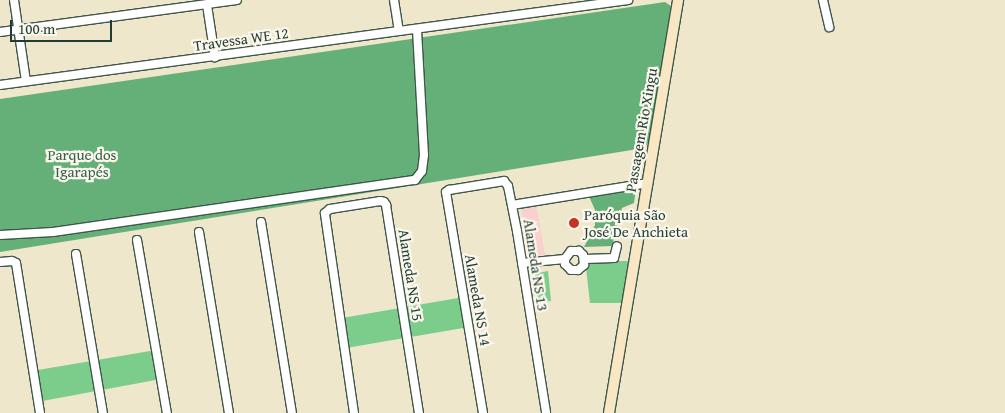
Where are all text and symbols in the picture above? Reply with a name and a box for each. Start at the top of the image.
scale bar [12,10,115,42]
text: 100 m [18,18,55,39]
street label: Travessa WE 12 [192,23,290,55]
street label: Passagem Rio Xingu [621,67,661,193]
park label: Parque dos Igarapés [47,145,117,180]
place label: Paróquia São José De Anchieta [584,205,688,240]
marker: Paróquia São José De Anchieta [568,217,580,229]
street label: Alameda NS 13 [520,218,552,312]
street label: Alameda NS 15 [395,228,427,322]
street label: Alameda NS 14 [461,253,495,347]

